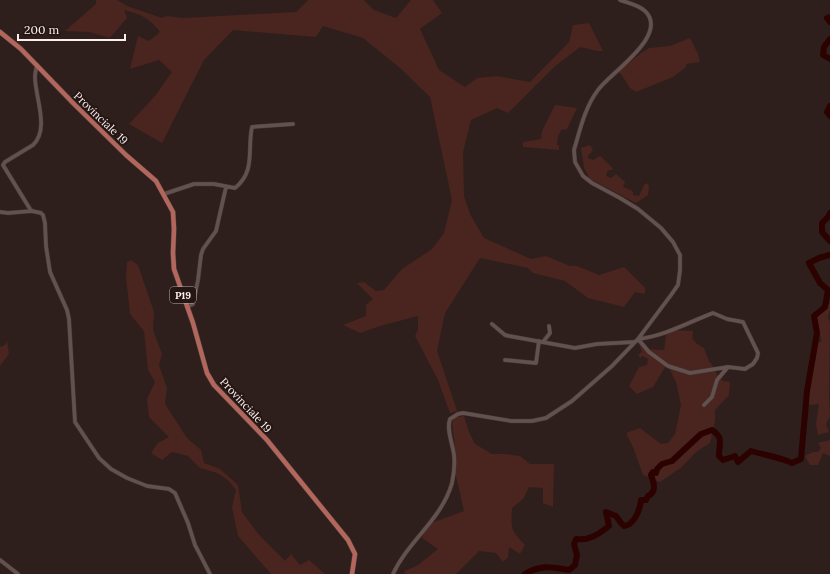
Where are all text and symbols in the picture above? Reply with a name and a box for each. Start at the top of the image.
scale bar [18,16,125,42]
text: 200 m [24,22,60,37]
street label: Provinciale 19 [71,89,131,147]
road number: P19 [170,287,196,303]
street label: Provinciale 19 [217,375,275,435]

